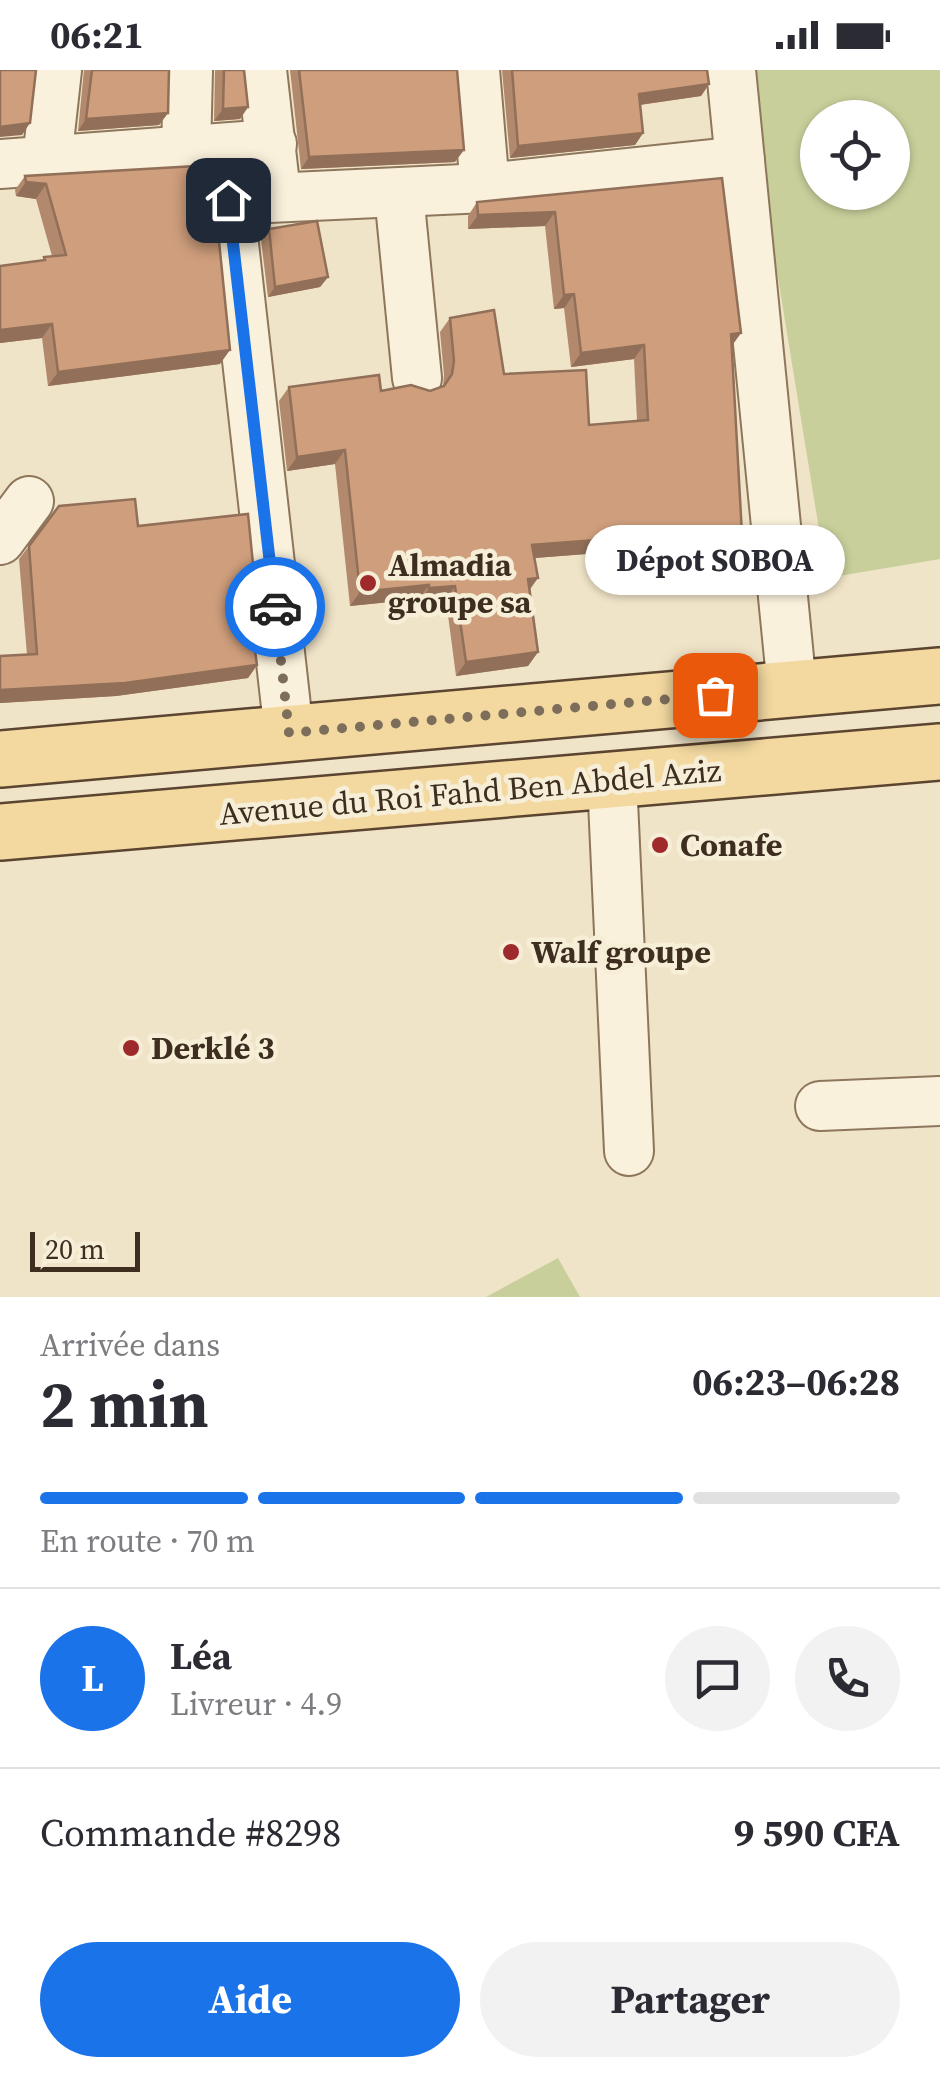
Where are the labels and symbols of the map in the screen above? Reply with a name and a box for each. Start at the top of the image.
pin [186,158,271,243]
callout: Dépot SOBOA [585,525,845,595]
place label: Almadia groupe sa [388,543,533,624]
courier [225,557,325,657]
marker: Almadia groupe sa [357,572,379,594]
pin [673,653,758,738]
street label: Avenue du Roi Fahd Ben Abdel Aziz [217,748,723,836]
place label: Conafe [680,823,782,867]
marker: Conafe [649,834,671,856]
place label: Walf groupe [531,930,711,974]
marker: Walf groupe [500,941,522,963]
place label: Derklé 3 [151,1026,275,1070]
marker: Derklé 3 [120,1037,142,1059]
scale bar [30,1227,140,1272]

